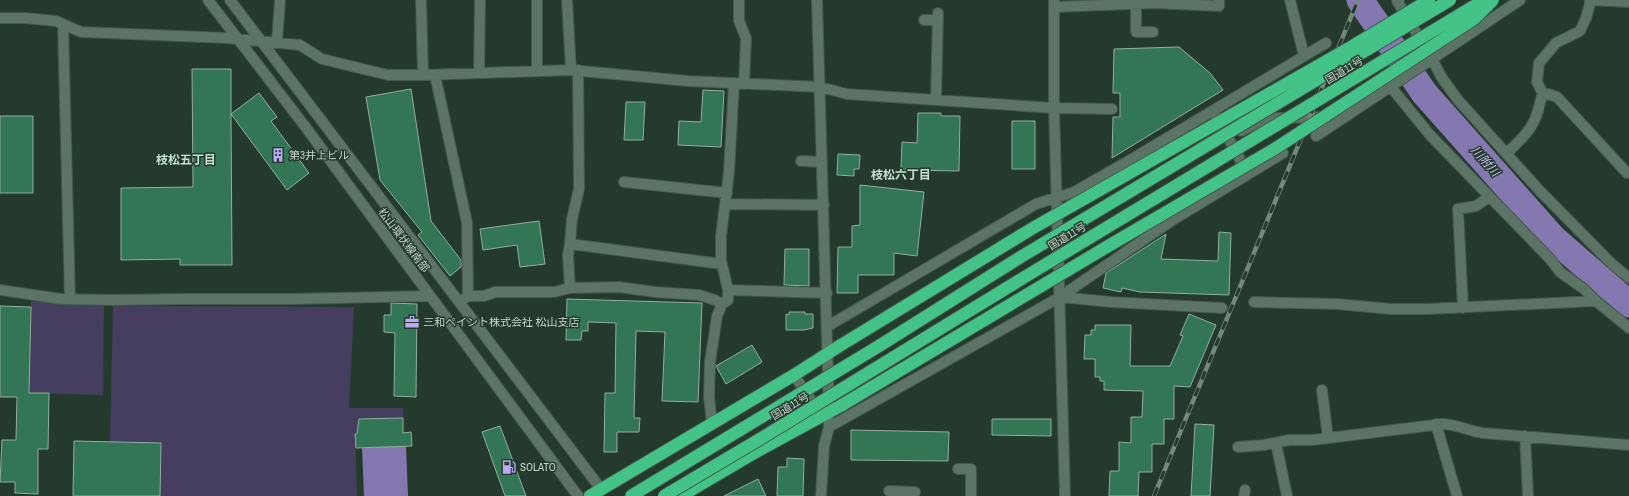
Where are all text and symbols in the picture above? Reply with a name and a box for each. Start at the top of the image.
street label: 国道11号 [1322,53,1366,87]
water label: 川附川 [1467,142,1504,181]
building icon: 第3井上ビル [270,147,286,163]
place label: 第3井上ビル [289,148,349,162]
district label: 枝松五丁目 [156,152,216,168]
district label: 枝松六丁目 [871,167,931,183]
street label: 松山環状線南部 [375,205,433,275]
street label: 国道11号 [1045,219,1089,253]
office icon: 三和ペイント株式会社 松山支店 [404,314,420,330]
place label: 三和ペイント株式会社 松山支店 [423,315,580,329]
street label: 国道11号 [768,389,812,423]
fuel station icon: SOLATO [501,459,517,475]
place label: SOLATO [520,460,556,474]

